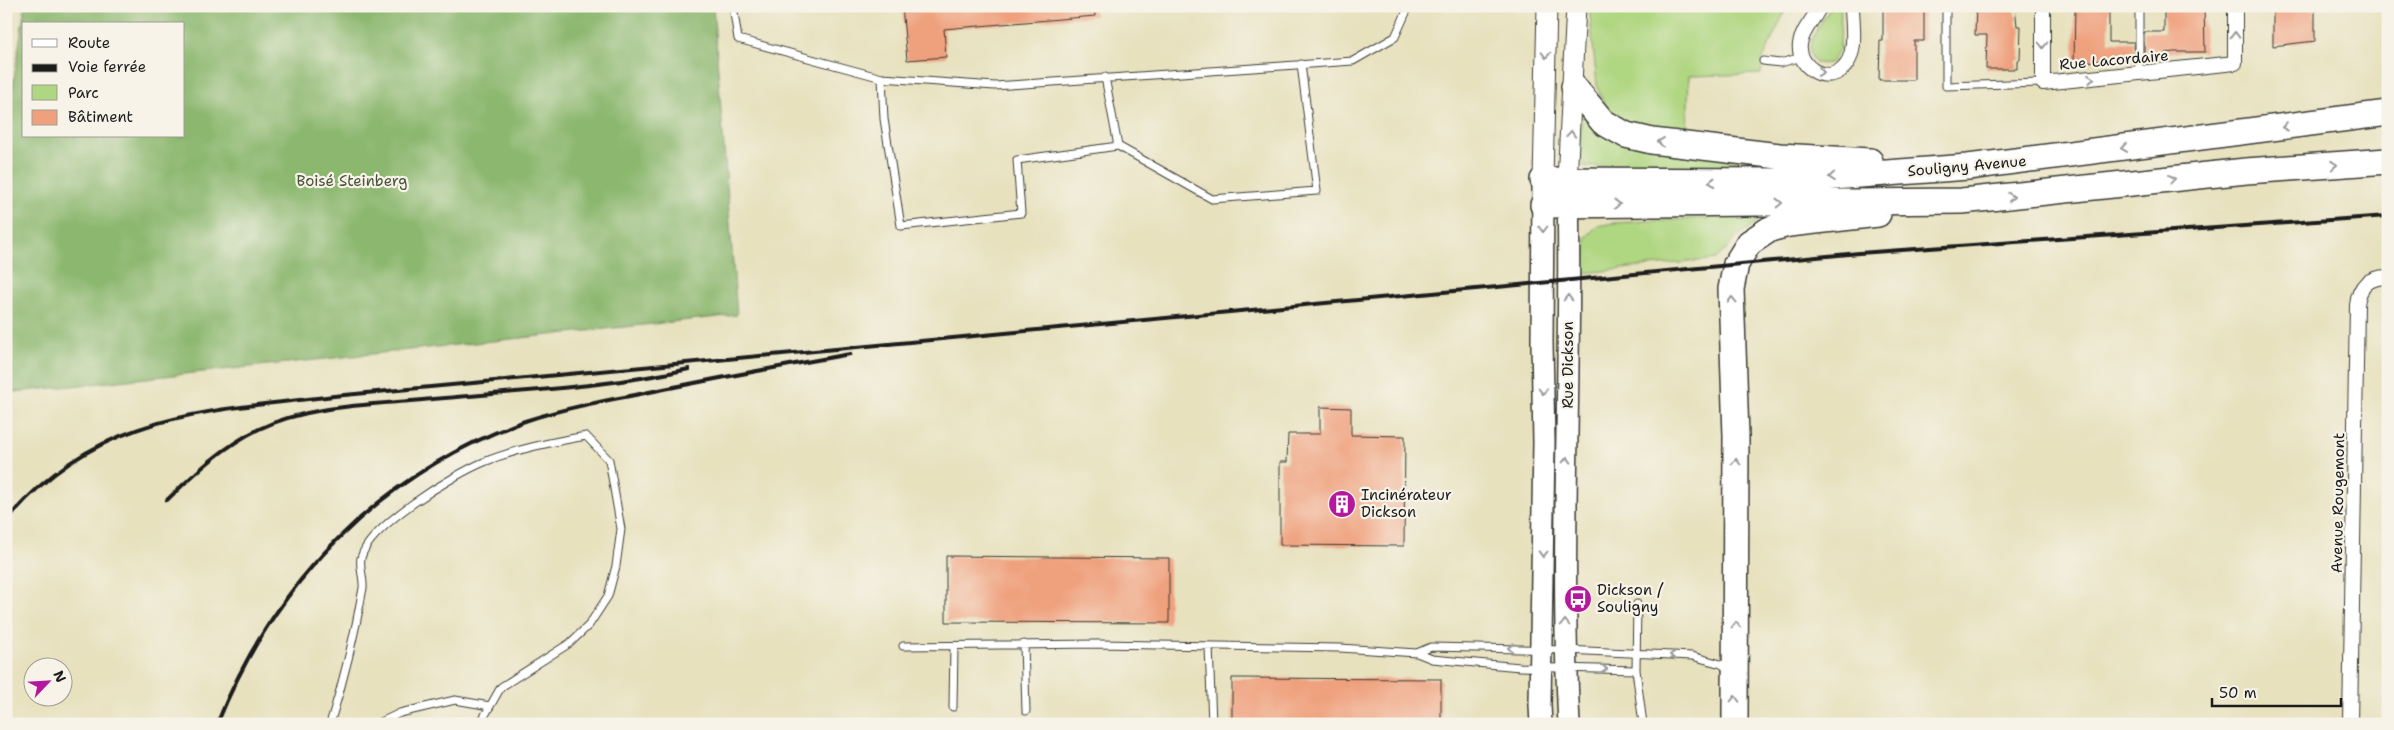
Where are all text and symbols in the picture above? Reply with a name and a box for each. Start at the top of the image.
legend [22,22,185,138]
one-way arrow [2230,31,2240,38]
text: Route [68,33,110,53]
one-way arrow [2038,41,2048,49]
street label: Rue Lacordaire [2059,45,2169,75]
one-way arrow [1541,52,1551,59]
text: Voie ferrée [68,57,146,77]
one-way arrow [1817,67,1826,77]
one-way arrow [2087,74,2095,85]
text: Parc [68,83,99,103]
text: Bâtiment [68,107,133,127]
one-way arrow [2281,121,2290,131]
one-way arrow [1565,129,1576,137]
one-way arrow [1657,137,1665,148]
one-way arrow [2120,142,2128,153]
street label: Souligny Avenue [1907,151,2027,181]
one-way arrow [2331,159,2339,170]
park label: Boisé Steinberg [297,171,407,191]
one-way arrow [1827,171,1835,182]
one-way arrow [2169,174,2177,185]
one-way arrow [1708,177,1716,187]
one-way arrow [2007,192,2015,203]
one-way arrow [1776,197,1784,208]
one-way arrow [1614,199,1621,209]
one-way arrow [1538,226,1548,233]
one-way arrow [1563,293,1573,301]
one-way arrow [1726,296,1737,304]
street label: Rue Dickson [1558,321,1578,409]
one-way arrow [1538,388,1548,396]
street label: Avenue Rougemont [2327,433,2349,573]
one-way arrow [1562,456,1572,464]
one-way arrow [1731,458,1741,466]
place label: Incinérateur Dickson [1361,485,1452,522]
building icon: Incinérateur Dickson [1327,489,1357,519]
one-way arrow [1538,550,1548,558]
place label: Dickson / Souligny [1597,580,1664,617]
bus stop icon: Dickson / Souligny [1563,584,1593,614]
one-way arrow [1560,618,1570,626]
one-way arrow [1731,620,1741,628]
one-way arrow [1507,643,1515,654]
one-way arrow [1669,650,1677,661]
north arrow [22,658,72,708]
one-way arrow [1600,664,1608,675]
text: N [49,668,70,685]
scale bar [2212,675,2340,707]
text: 50 m [2219,683,2257,703]
one-way arrow [1730,694,1740,702]

